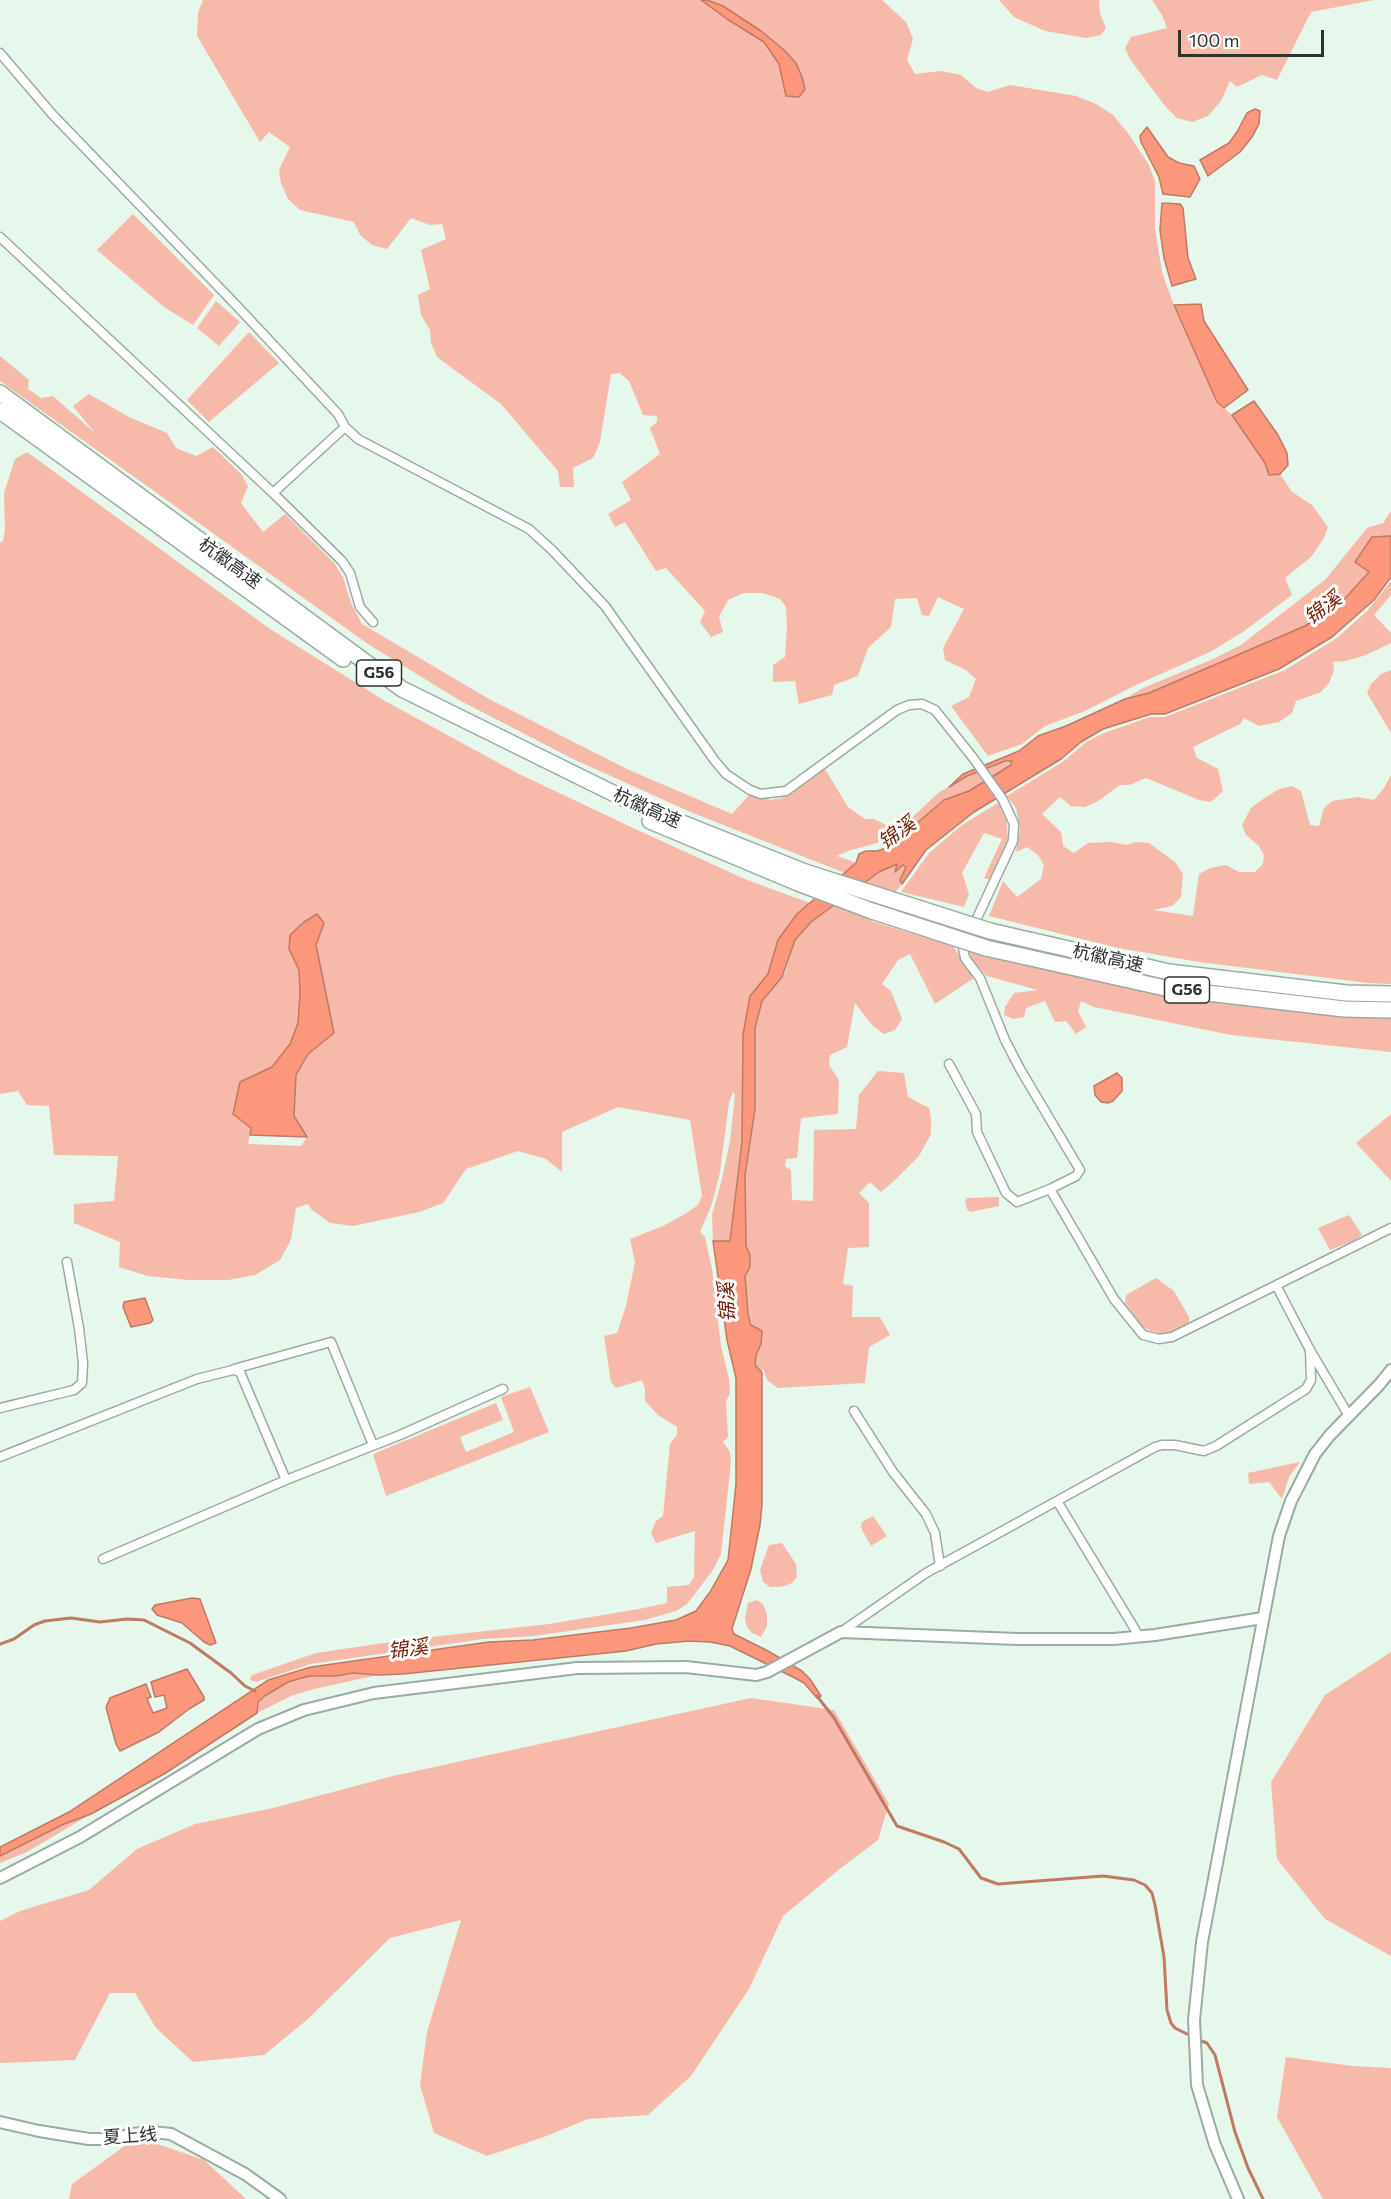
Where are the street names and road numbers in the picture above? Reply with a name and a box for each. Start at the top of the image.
street label: 杭徽高速 [195,533,265,593]
road number: G56 [356,660,401,686]
street label: 杭徽高速 [610,783,684,833]
street label: 杭徽高速 [1070,939,1146,977]
road number: G56 [1164,977,1210,1003]
street label: 夏上线 [102,2123,158,2149]

